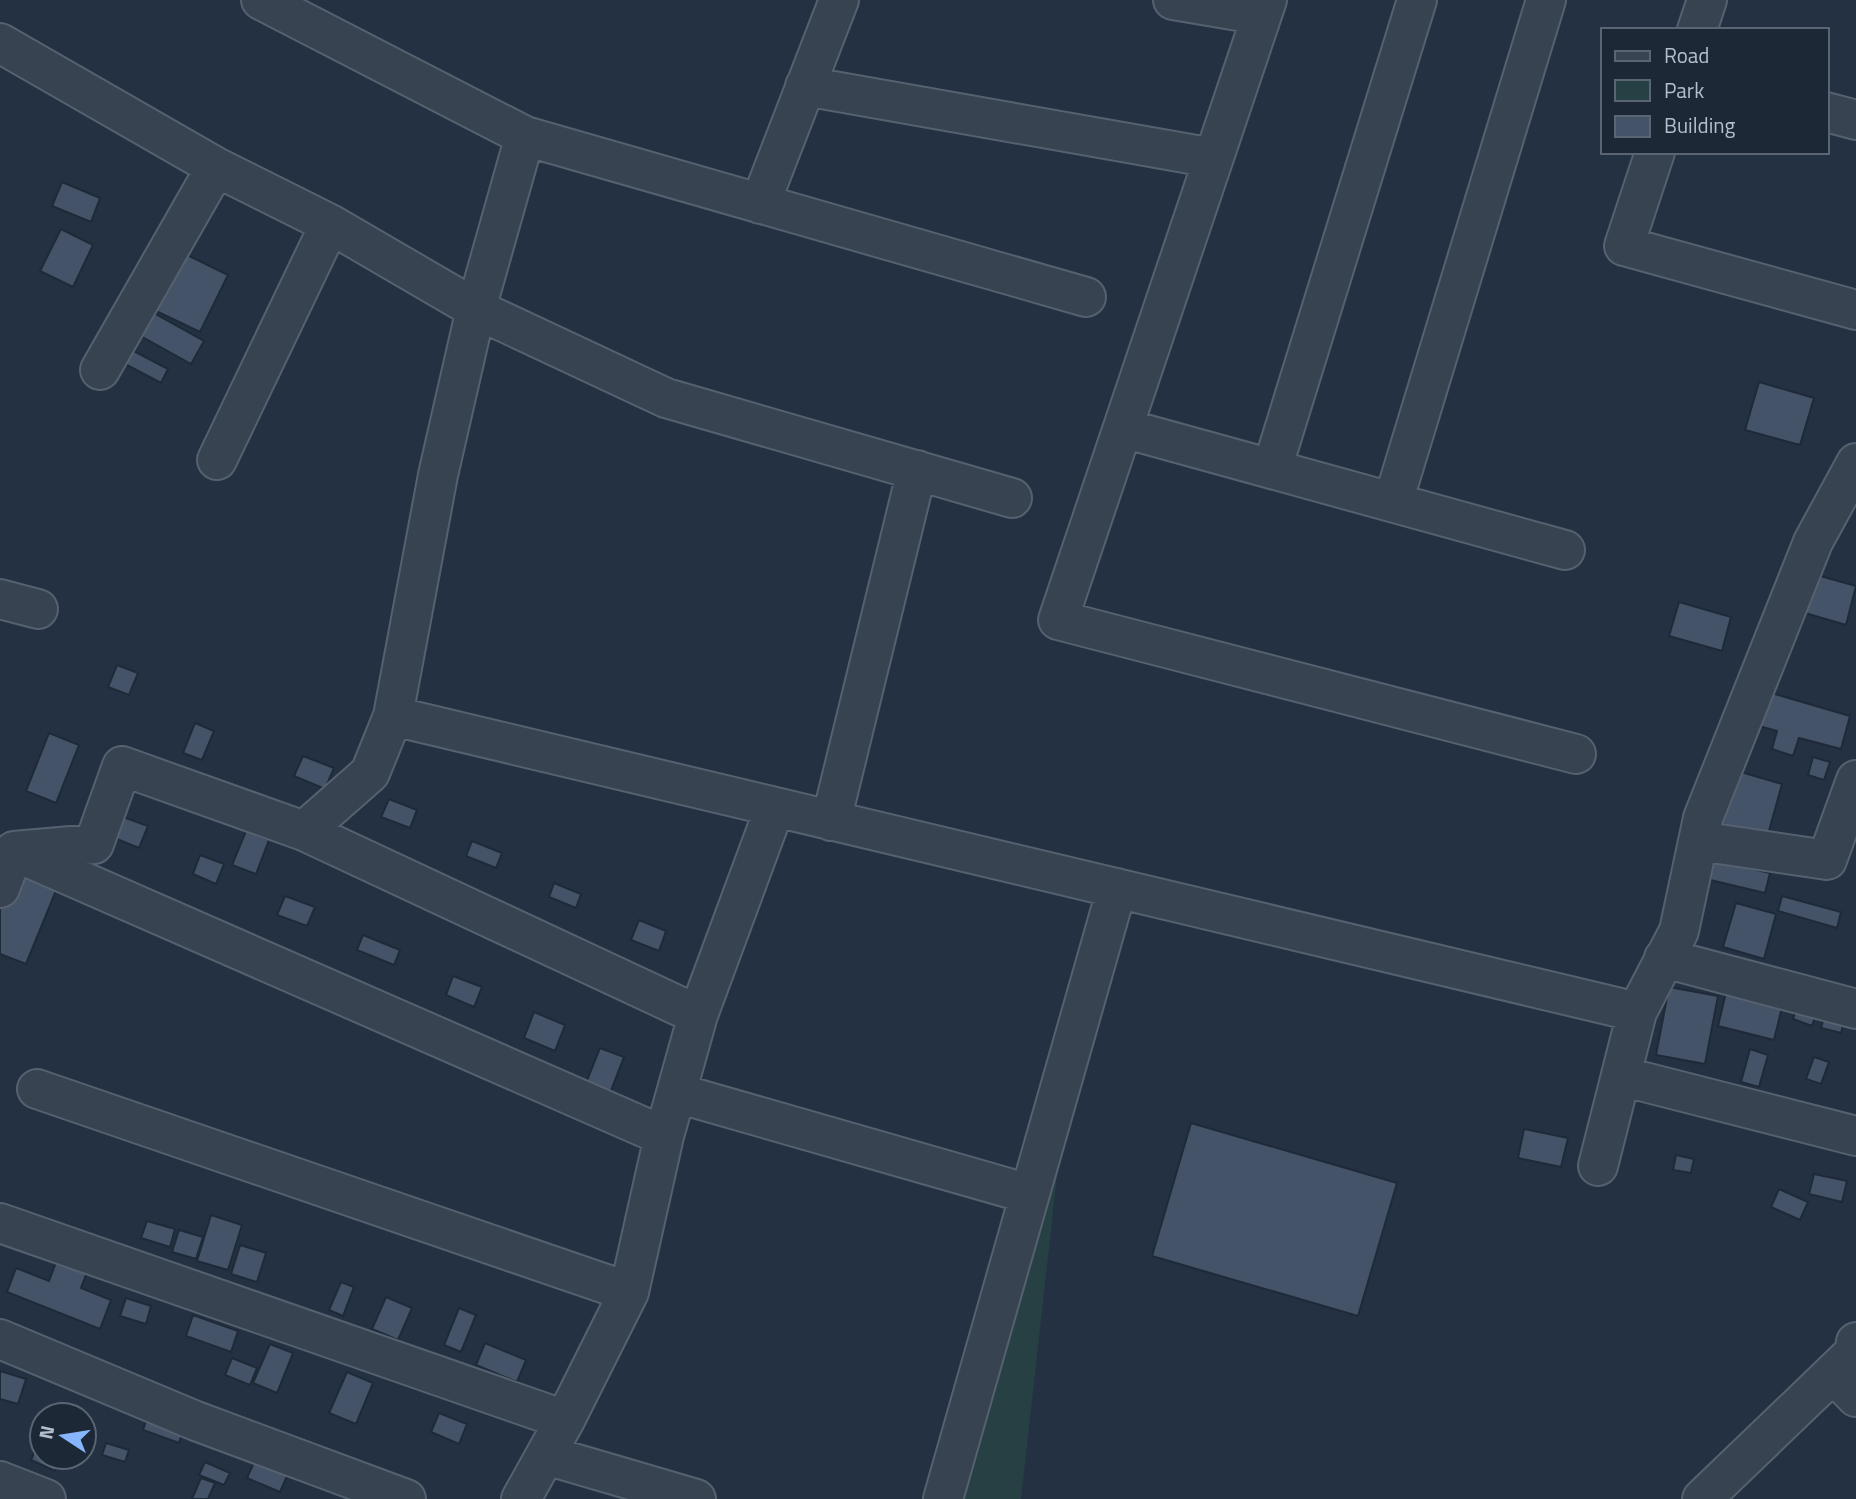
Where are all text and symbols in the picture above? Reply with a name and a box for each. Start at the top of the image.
legend [1601,28,1828,154]
text: Road [1664,39,1709,71]
text: Park [1664,74,1704,106]
text: Building [1664,109,1736,141]
north arrow [28,1401,98,1471]
text: N [30,1423,61,1442]

